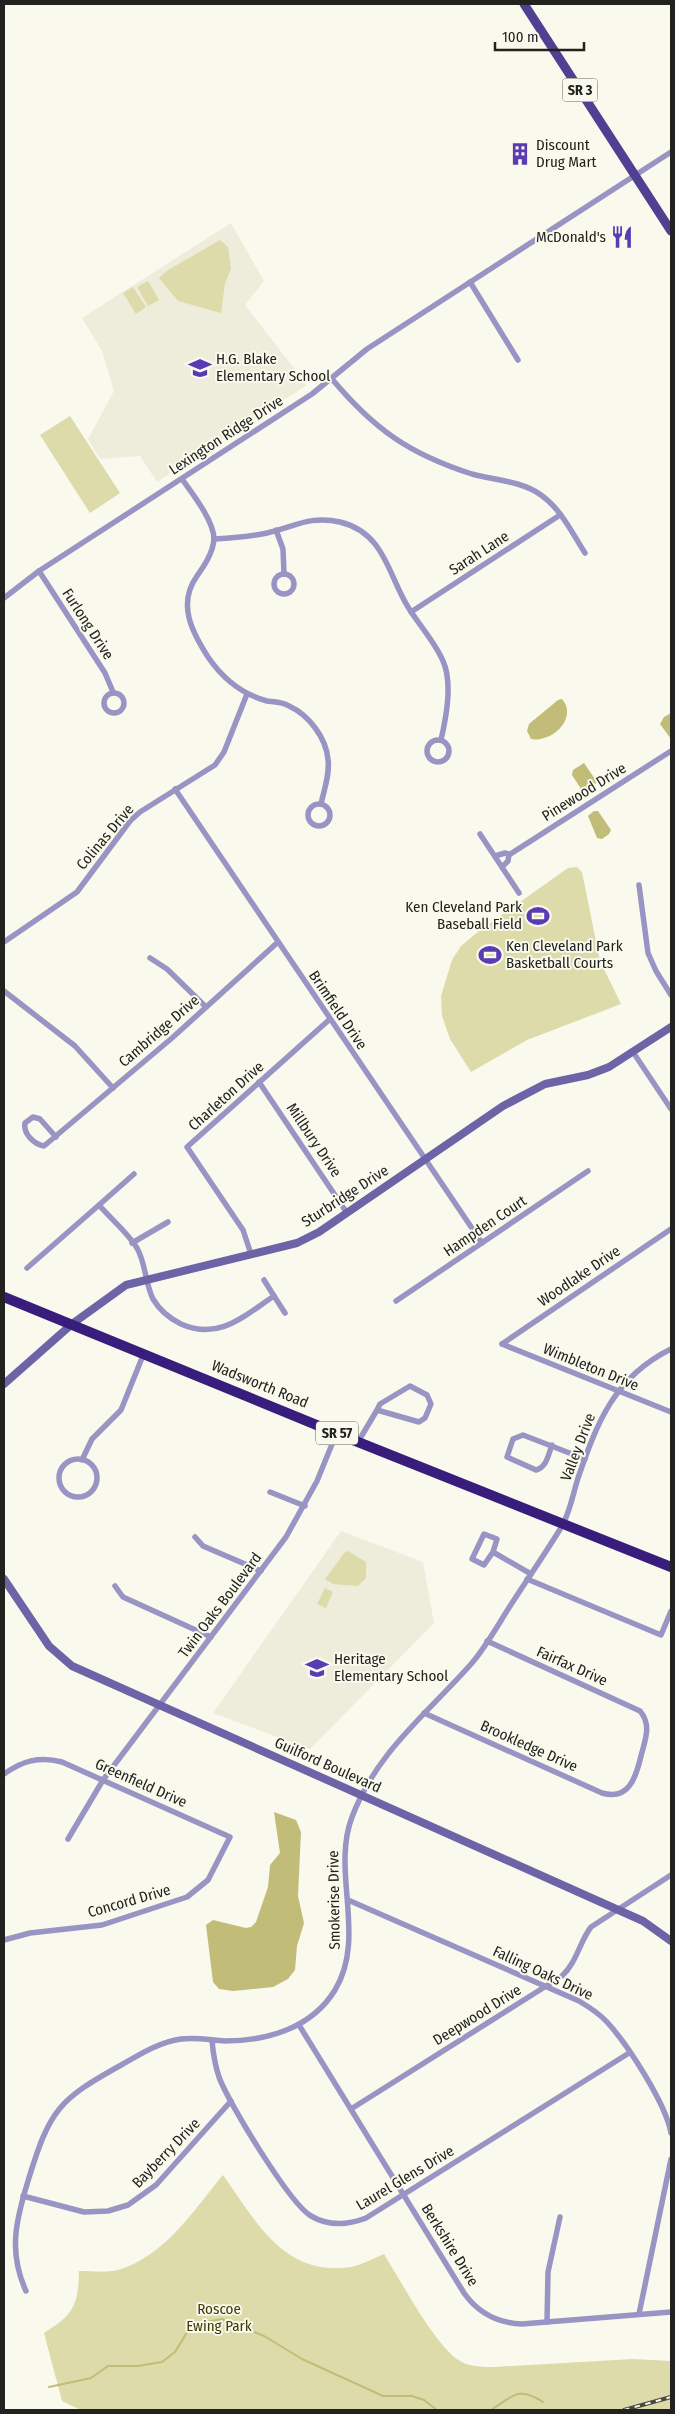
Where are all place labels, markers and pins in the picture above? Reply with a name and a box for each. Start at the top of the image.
place label: Discount Drug Mart [536,136,597,171]
building icon: Discount Drug Mart [507,141,533,167]
restaurant icon: McDonald's [609,224,635,250]
place label: McDonald's [536,228,606,246]
place label: H.G. Blake Elementary School [216,350,330,385]
school or university icon: H.G. Blake Elementary School [187,355,213,381]
place label: Ken Cleveland Park Baseball Field [405,898,522,933]
sports icon: Ken Cleveland Park Baseball Field [525,903,551,929]
place label: Ken Cleveland Park Basketball Courts [506,937,623,972]
sports icon: Ken Cleveland Park Basketball Courts [477,942,503,968]
place label: Heritage Elementary School [334,1650,448,1685]
school or university icon: Heritage Elementary School [304,1655,330,1681]

